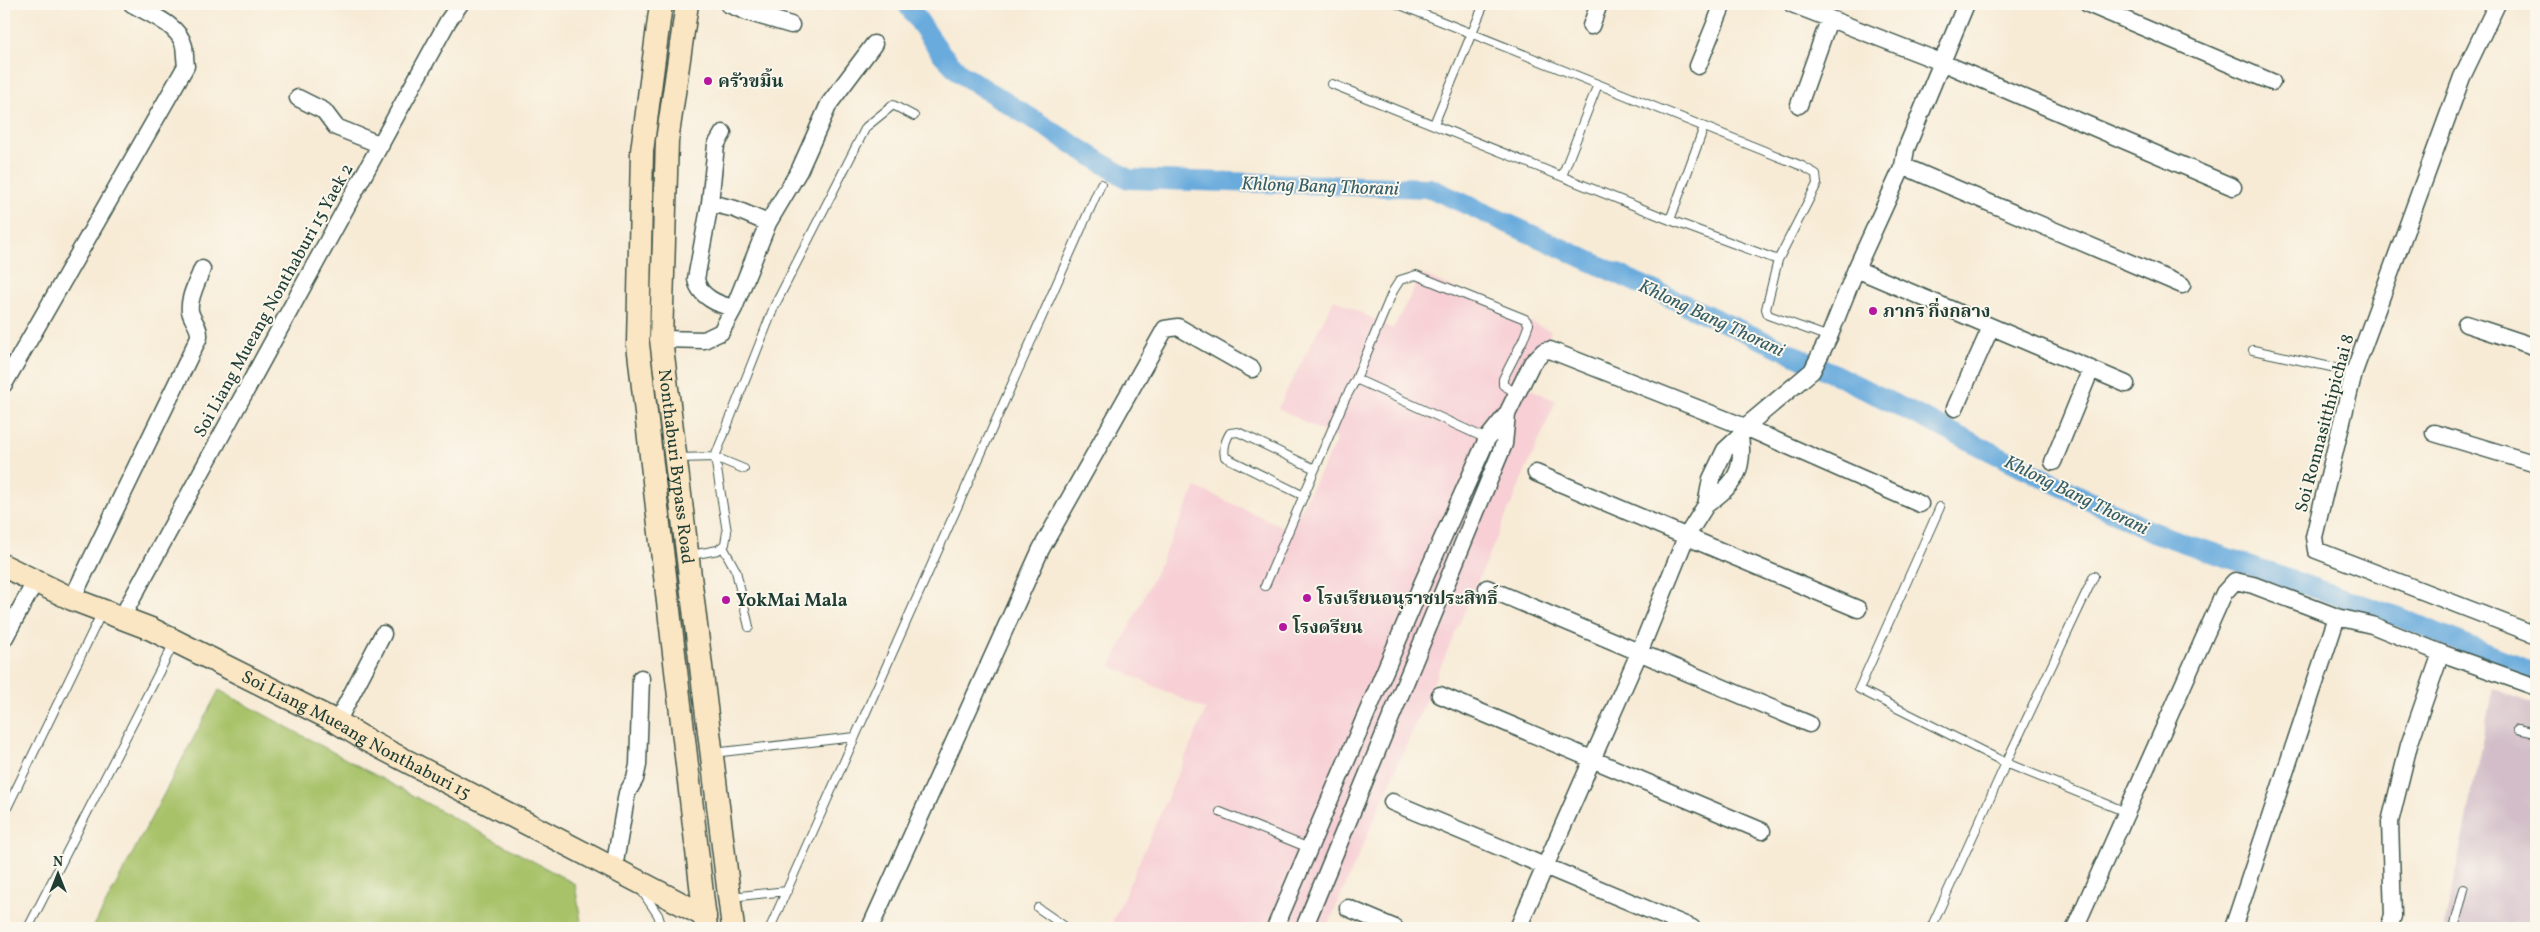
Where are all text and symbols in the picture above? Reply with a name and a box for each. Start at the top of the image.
place label: ครัวขมิ้น [718,68,784,95]
marker: ครัวขมิ้น [702,75,714,87]
street label: Soi Liang Mueang Nonthaburi 15 Yaek 2 [188,159,360,442]
water label: Khlong Bang Thorani [1241,171,1399,203]
water label: Khlong Bang Thorani [1634,274,1788,364]
place label: ภากร กึ่งกลาง [1883,297,1990,325]
marker: ภากร กึ่งกลาง [1867,305,1879,317]
street label: Soi Ronnasitthipichai 8 [2290,332,2361,515]
street label: Nonthaburi Bypass Road [651,368,699,566]
water label: Khlong Bang Thorani [2000,450,2153,542]
place label: โรงเรียนอนุราชประสิทธิ์ [1316,584,1499,612]
place label: YokMai Mala [736,589,848,614]
marker: โรงเรียนอนุราชประสิทธิ์ [1301,592,1313,604]
marker: YokMai Mala [720,594,732,606]
place label: โรงดรียน [1292,615,1363,641]
marker: โรงดรียน [1277,621,1289,633]
street label: Soi Liang Mueang Nonthaburi 15 [237,665,475,806]
north arrow [32,850,82,900]
text: N [53,853,63,872]

